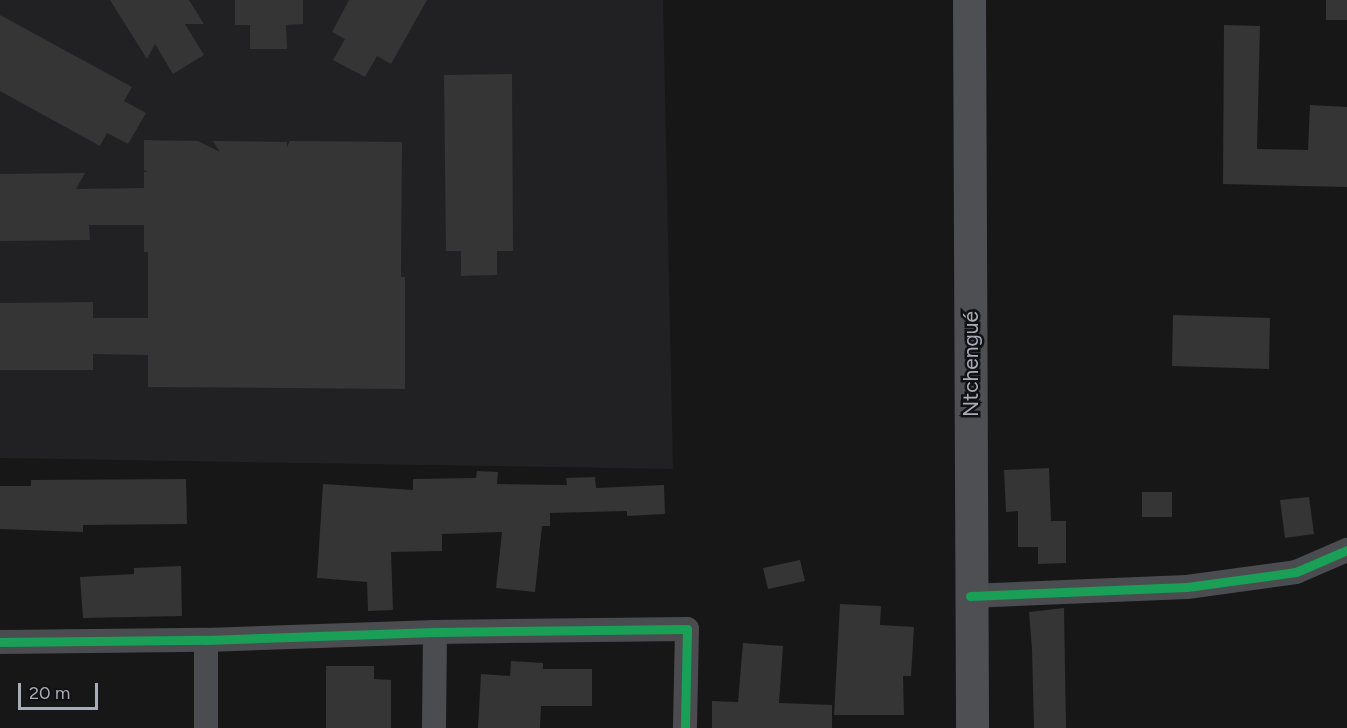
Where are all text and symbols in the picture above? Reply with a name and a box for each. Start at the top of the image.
street label: Ntchengué [958,311,984,417]
scale bar [21,671,100,709]
text: 20 m [29,682,70,704]

